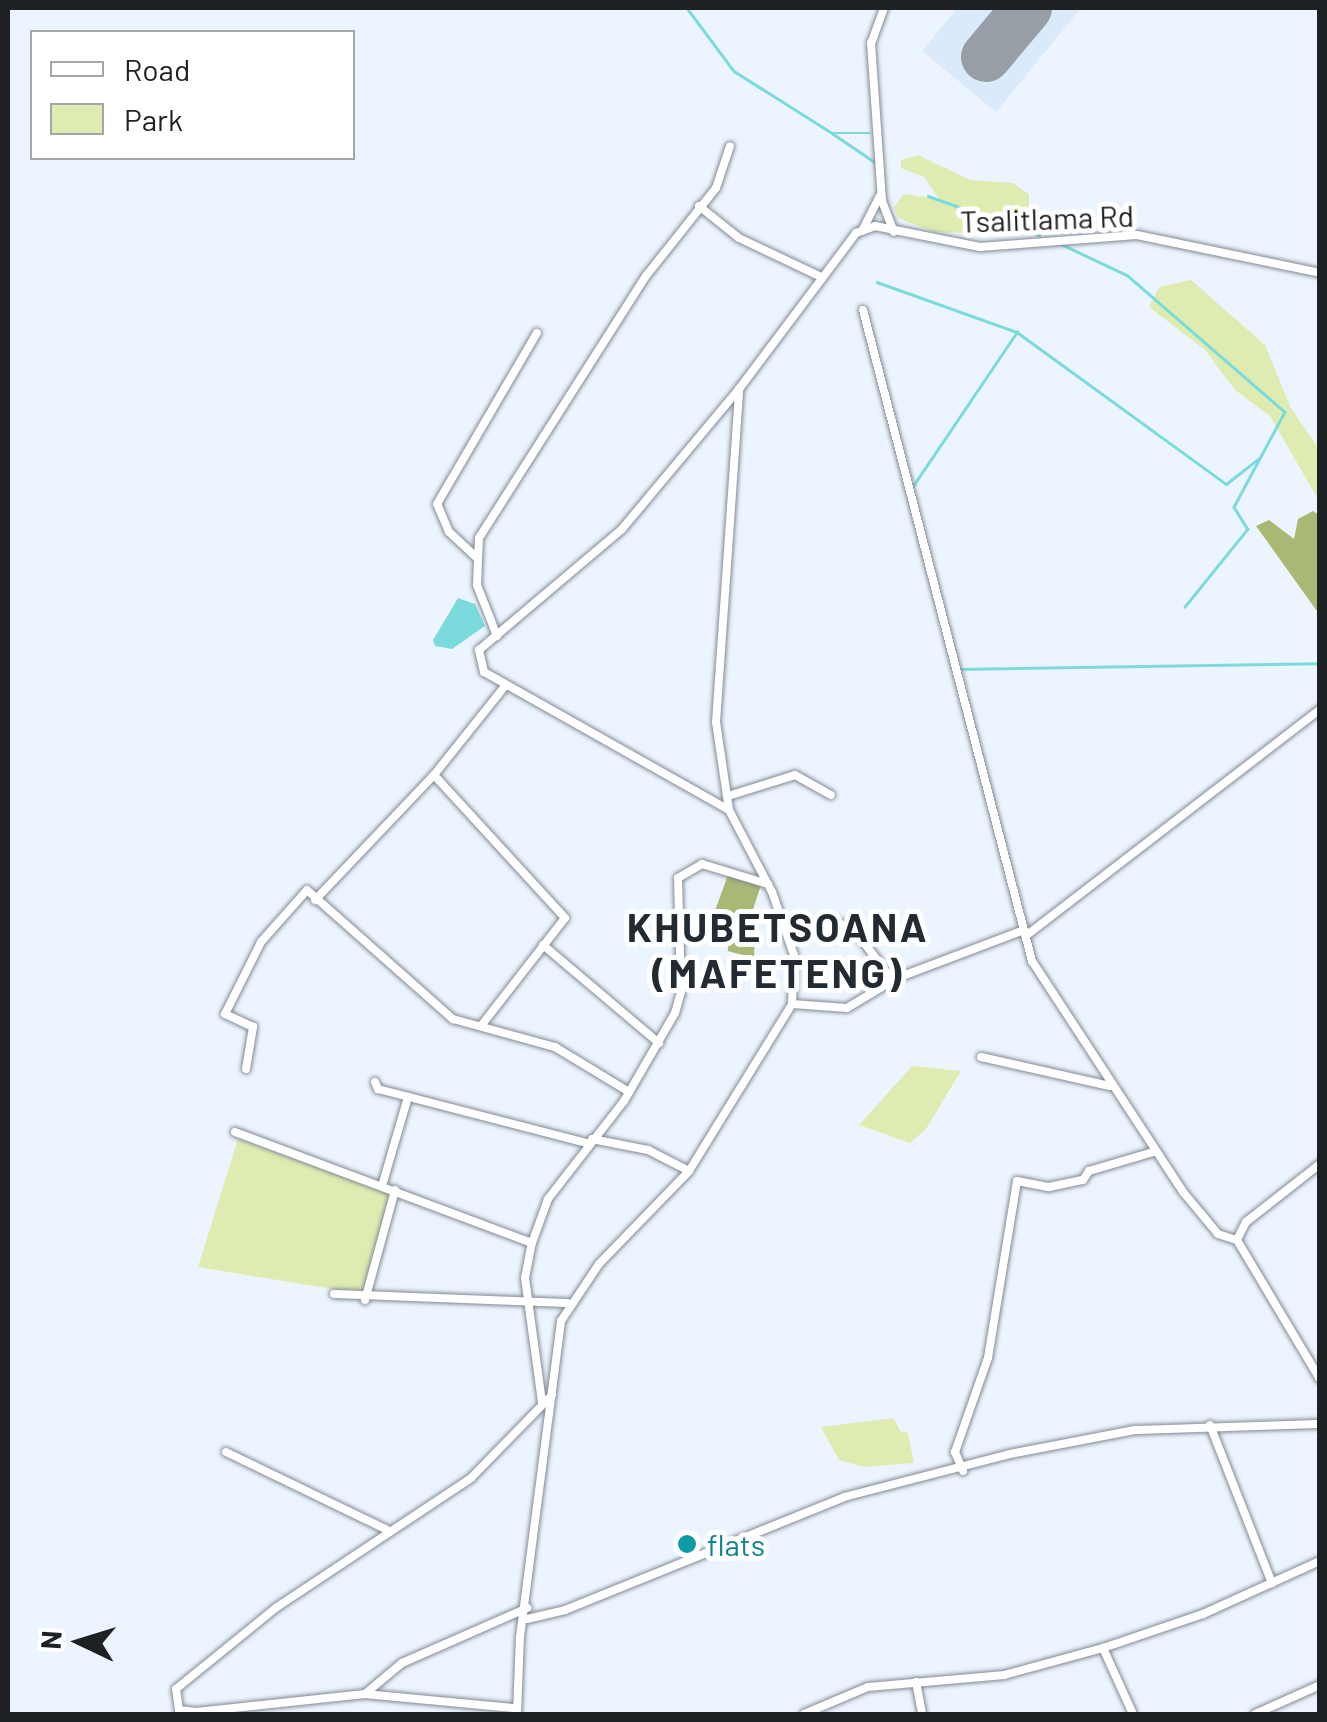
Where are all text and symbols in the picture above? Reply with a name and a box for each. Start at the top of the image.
legend [30,30,355,160]
text: Road [124,51,190,87]
text: Park [124,101,183,137]
street label: Tsalitlama Rd [959,197,1135,239]
district label: KHUBETSOANA (MAFETENG) [627,902,929,996]
place label: flats [707,1526,765,1562]
marker: flats [676,1533,698,1555]
north arrow [30,1592,130,1692]
text: N [32,1629,68,1650]

